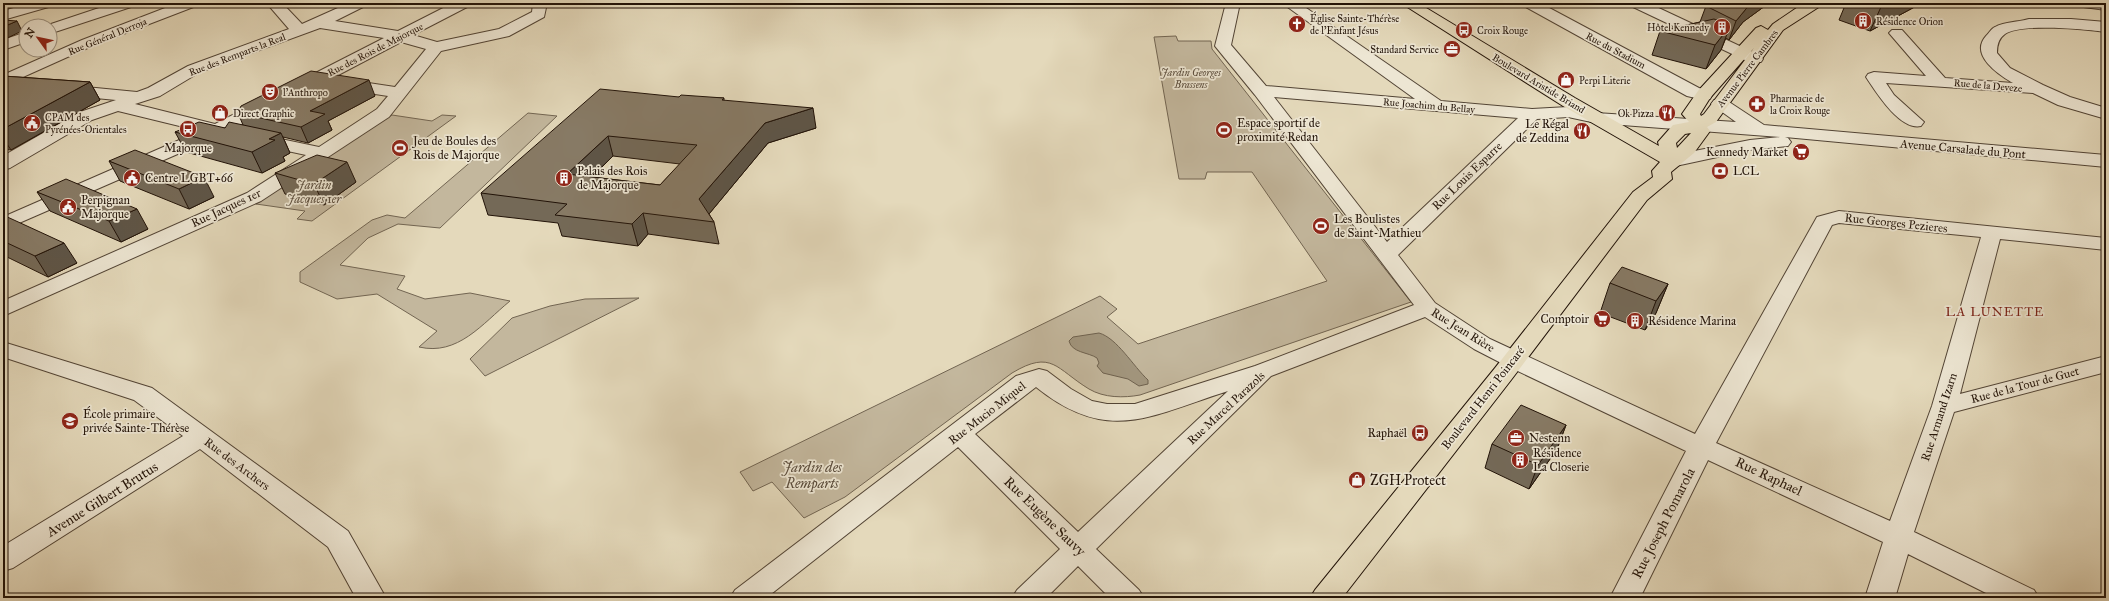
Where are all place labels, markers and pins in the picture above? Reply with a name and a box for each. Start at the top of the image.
place label: Église Sainte-Thérèse de l'Enfant Jésus [1310,11,1399,38]
building icon: Résidence Orion [1853,11,1873,31]
church icon: Église Sainte-Thérèse de l'Enfant Jésus [1287,14,1307,34]
place label: Résidence Orion [1876,16,1944,28]
building icon: Hôtel Kennedy [1712,17,1732,37]
bus stop icon: Croix Rouge [1454,20,1474,40]
place label: Hôtel Kennedy [1647,22,1709,34]
place label: Croix Rouge [1477,25,1528,37]
office icon: Standard Service [1442,39,1462,59]
place label: Standard Service [1370,44,1439,56]
shop icon: Perpi Literie [1556,70,1576,90]
place label: Perpi Literie [1579,75,1631,87]
theatre icon: l'Anthropo [260,82,280,102]
place label: l'Anthropo [283,87,328,99]
place label: Pharmacie de la Croix Rouge [1770,93,1830,117]
pharmacy icon: Pharmacie de la Croix Rouge [1747,94,1767,114]
shop icon: Direct Graphic [210,103,230,123]
restaurant icon: Ok Pizza [1657,103,1677,123]
place label: Direct Graphic [233,108,294,120]
place label: Ok Pizza [1618,108,1655,120]
place label: CPAM des Pyrénées-Orientales [45,112,127,136]
public building icon: CPAM des Pyrénées-Orientales [22,113,42,133]
place label: Espace sportif de proximité Redan [1236,116,1320,144]
place label: Le Régal de Zeddina [1516,117,1570,145]
bus stop icon: Majorque [178,119,198,139]
sports icon: Espace sportif de proximité Redan [1214,120,1234,140]
restaurant icon: Le Régal de Zeddina [1572,121,1592,141]
place label: Jeu de Boules des Rois de Majorque [411,134,499,163]
sports icon: Jeu de Boules des Rois de Majorque [390,138,410,158]
place label: Majorque [164,141,212,156]
supermarket icon: Kennedy Market [1791,142,1811,162]
place label: Kennedy Market [1706,145,1789,159]
bank icon: LCL [1710,161,1730,181]
place label: Palais des Rois de Majorque [577,164,647,193]
place label: LCL [1733,164,1759,178]
public building icon: Centre LGBT+66 [122,168,142,188]
building icon: Palais des Rois de Majorque [554,168,574,188]
place label: Centre LGBT+66 [145,171,234,185]
place label: Perpignan Majorque [81,193,131,222]
public building icon: Perpignan Majorque [58,197,78,217]
place label: Les Boulistes de Saint-Mathieu [1334,212,1422,240]
sports icon: Les Boulistes de Saint-Mathieu [1311,216,1331,236]
supermarket icon: Comptoir [1592,309,1612,329]
building icon: Résidence Marina [1625,311,1645,331]
place label: Comptoir [1540,312,1589,326]
place label: Résidence Marina [1648,314,1737,328]
place label: École primaire privée Sainte-Thérèse [82,405,189,435]
school or university icon: École primaire privée Sainte-Thérèse [60,411,80,431]
bus stop icon: Raphaël [1410,423,1430,443]
place label: Raphaël [1368,426,1408,440]
office icon: Nestenn [1506,428,1526,448]
place label: Nestenn [1529,431,1571,445]
place label: Résidence La Closerie [1533,446,1589,474]
building icon: Résidence La Closerie [1510,450,1530,470]
shop icon: ZGH Protect [1347,470,1367,490]
place label: ZGH Protect [1370,472,1446,489]

